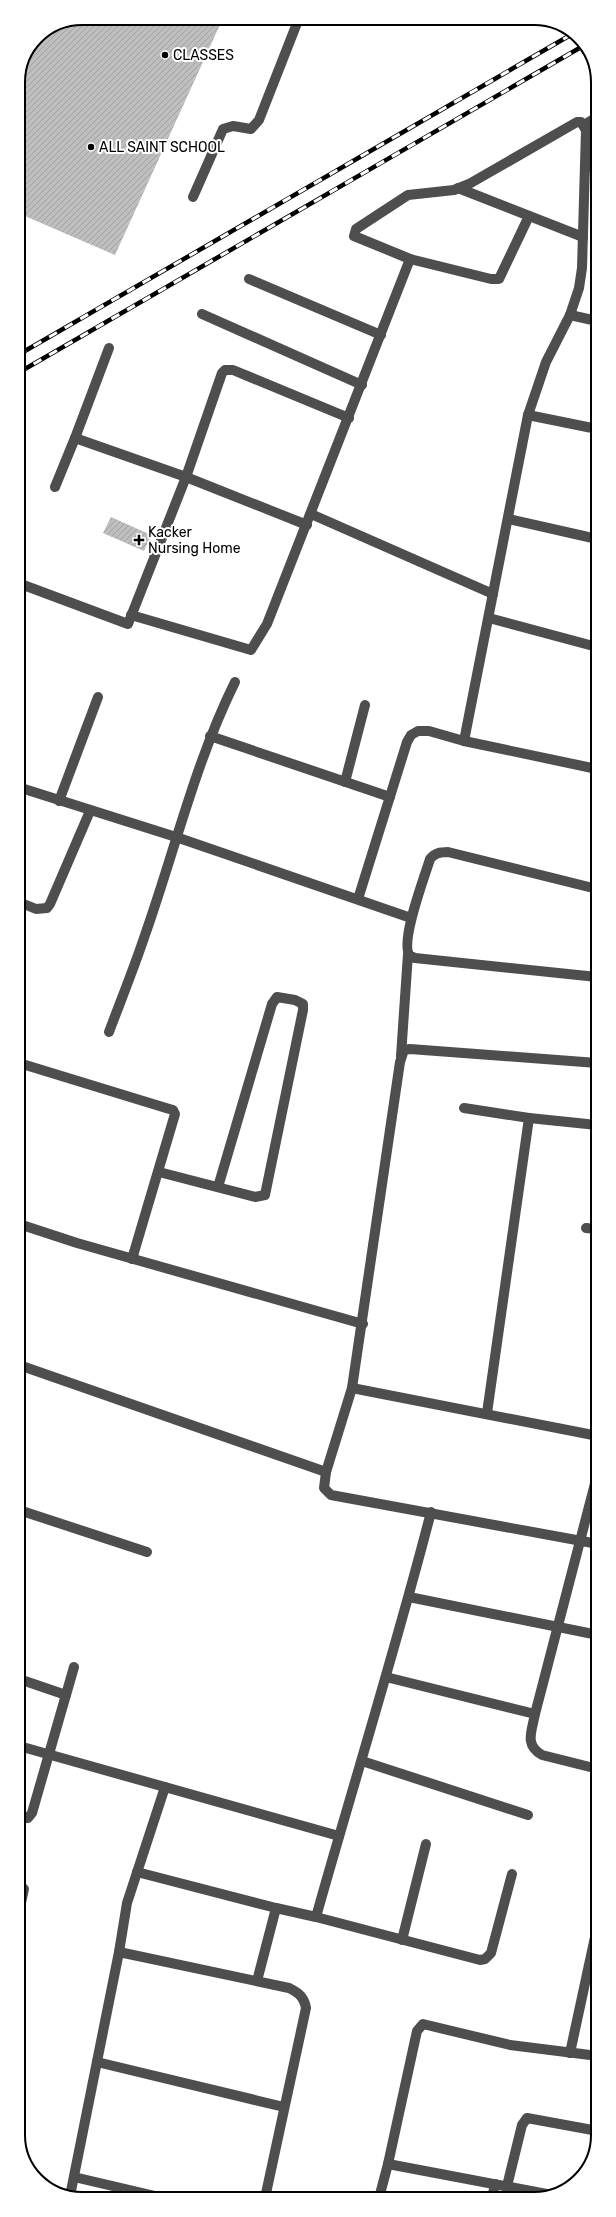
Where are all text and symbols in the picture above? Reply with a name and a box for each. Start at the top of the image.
place label: CLASSES [173,47,234,64]
marker: CLASSES [160,50,170,60]
place label: ALL SAINT SCHOOL [99,139,225,156]
marker: ALL SAINT SCHOOL [86,142,96,152]
place label: Kacker Nursing Home [148,524,241,557]
marker: Kacker Nursing Home [133,534,145,546]

